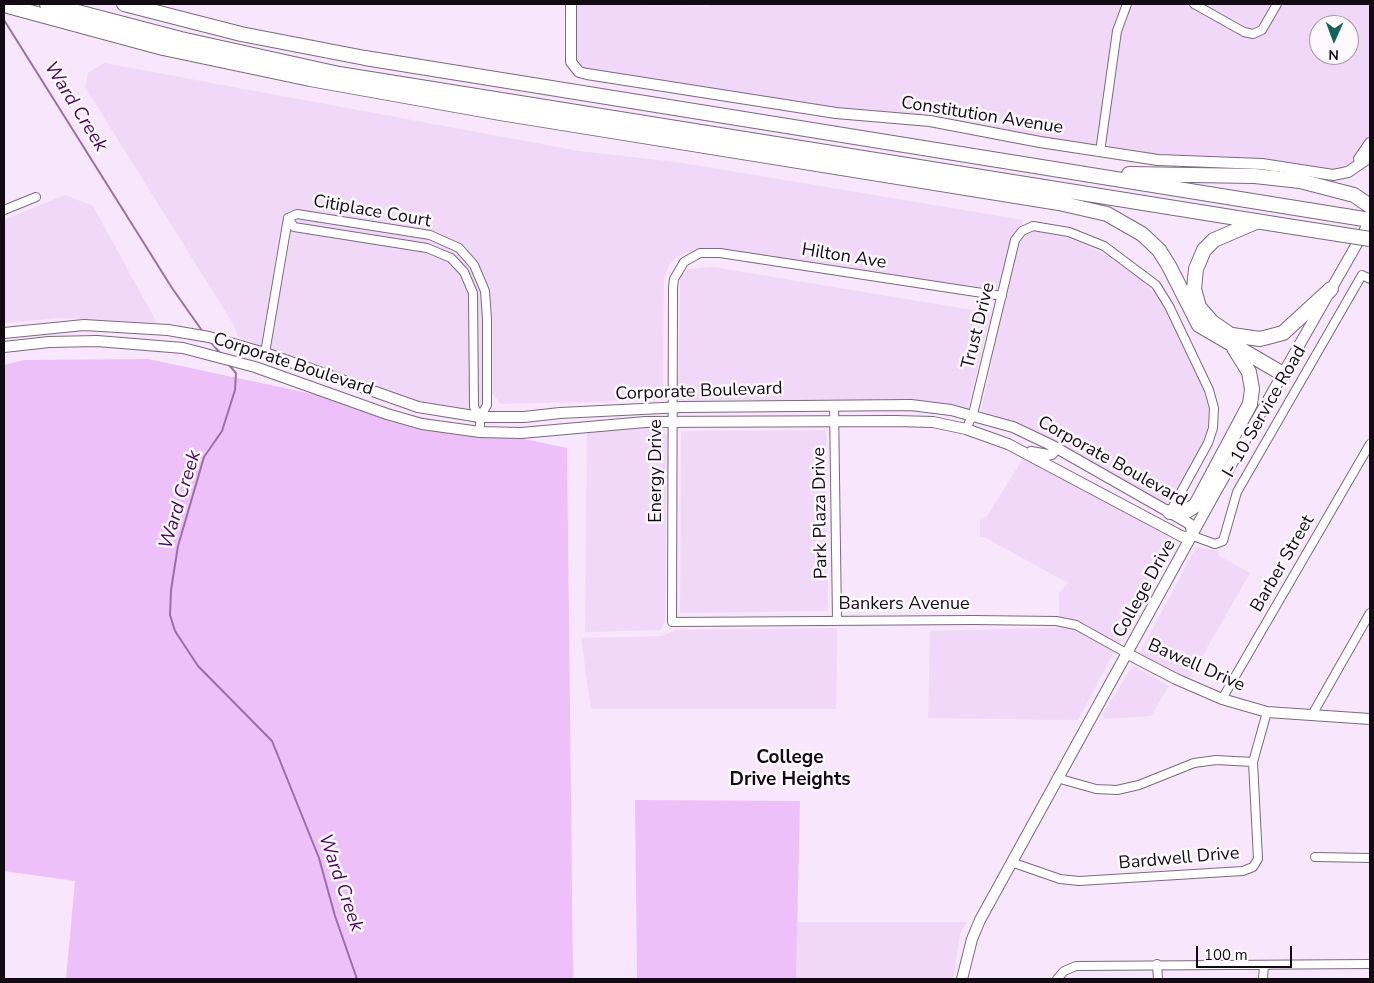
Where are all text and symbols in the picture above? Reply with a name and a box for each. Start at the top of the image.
north arrow [1309,15,1359,65]
text: N [1328,45,1339,64]
water label: Ward Creek [38,58,112,156]
street label: Constitution Avenue [899,93,1065,139]
street label: Citiplace Court [311,191,433,233]
street label: Hilton Ave [800,240,888,274]
street label: Trust Drive [958,281,1000,371]
street label: Corporate Boulevard [210,329,376,401]
street label: I- 10 Service Road [1219,342,1311,482]
street label: Corporate Boulevard [615,378,783,406]
street label: Corporate Boulevard [1034,412,1190,512]
street label: Energy Drive [646,419,668,523]
street label: Park Plaza Drive [809,447,833,579]
water label: Ward Creek [155,448,207,552]
street label: Barber Street [1247,512,1319,616]
street label: College Drive [1109,536,1181,642]
street label: Bankers Avenue [838,594,970,616]
street label: Bawell Drive [1144,635,1248,697]
district label: College Drive Heights [729,747,851,791]
water label: Ward Creek [313,831,367,935]
street label: Bardwell Drive [1118,843,1240,875]
scale bar [1199,936,1295,968]
text: 100 m [1204,945,1248,965]

